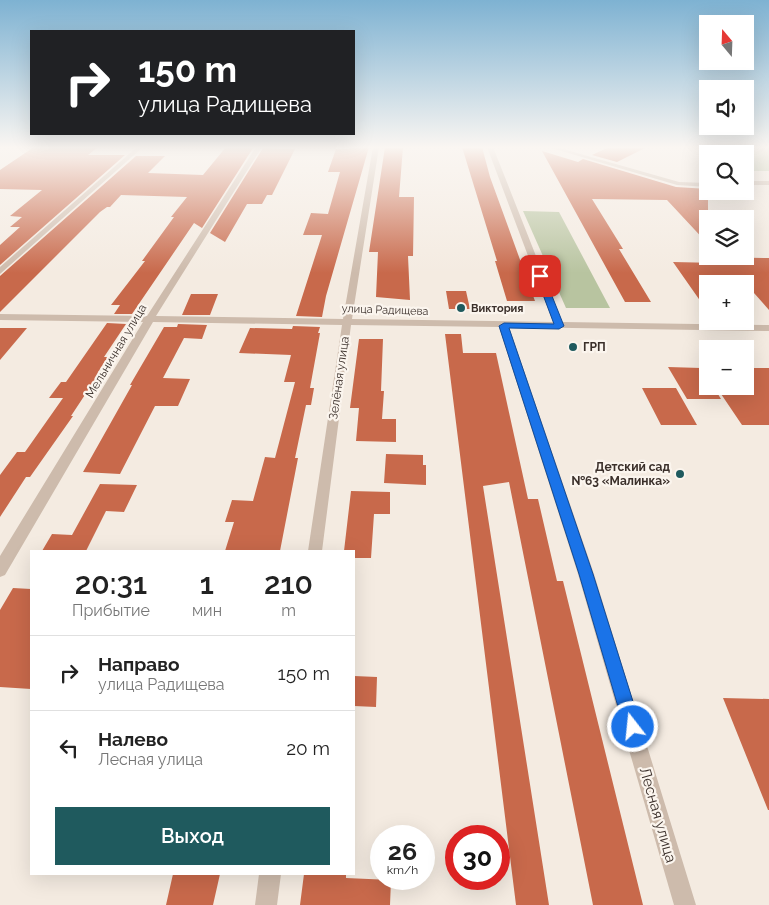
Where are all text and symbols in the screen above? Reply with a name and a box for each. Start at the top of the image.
north arrow [699,15,754,70]
map controls [699,15,754,395]
text: 150 m [138,49,237,90]
icon: right [55,50,120,115]
button: sound [699,80,754,135]
text: улица Радищева [138,91,312,117]
button: search [699,145,754,200]
button: layers [699,210,754,265]
pin [519,255,561,297]
icon: arrive [526,262,554,290]
button: + [699,275,754,330]
street label: Мельничная улица [82,302,150,400]
street label: улица Радищева [341,302,429,318]
marker: Виктория [455,302,467,314]
place label: Виктория [471,302,524,315]
street label: Зелёная улица [326,335,352,421]
place label: ГРП [583,340,606,354]
button: − [699,340,754,395]
marker: ГРП [567,341,579,353]
place label: Детский сад №63 «Малинка» [571,460,670,488]
marker: Детский сад №63 «Малинка» [674,468,686,480]
text: 20:31 [75,566,147,601]
text: 1 [200,566,214,601]
text: 210 [264,566,313,601]
text: Прибытие [72,601,150,620]
text: мин [192,601,222,620]
text: m [281,601,296,620]
text: Направо [98,653,179,675]
icon: right [55,659,83,687]
text: 150 m [278,662,330,684]
text: улица Радищева [98,675,225,694]
position arrow [606,700,658,752]
text: Налево [98,728,168,750]
icon: left [55,734,83,762]
text: 20 m [286,737,330,759]
text: Лесная улица [98,750,203,769]
street label: Лесная улица [636,765,680,865]
button: Выход [55,807,330,865]
speed limit sign: 30 [445,825,510,890]
text: 26 [388,836,417,866]
text: km/h [387,863,418,877]

